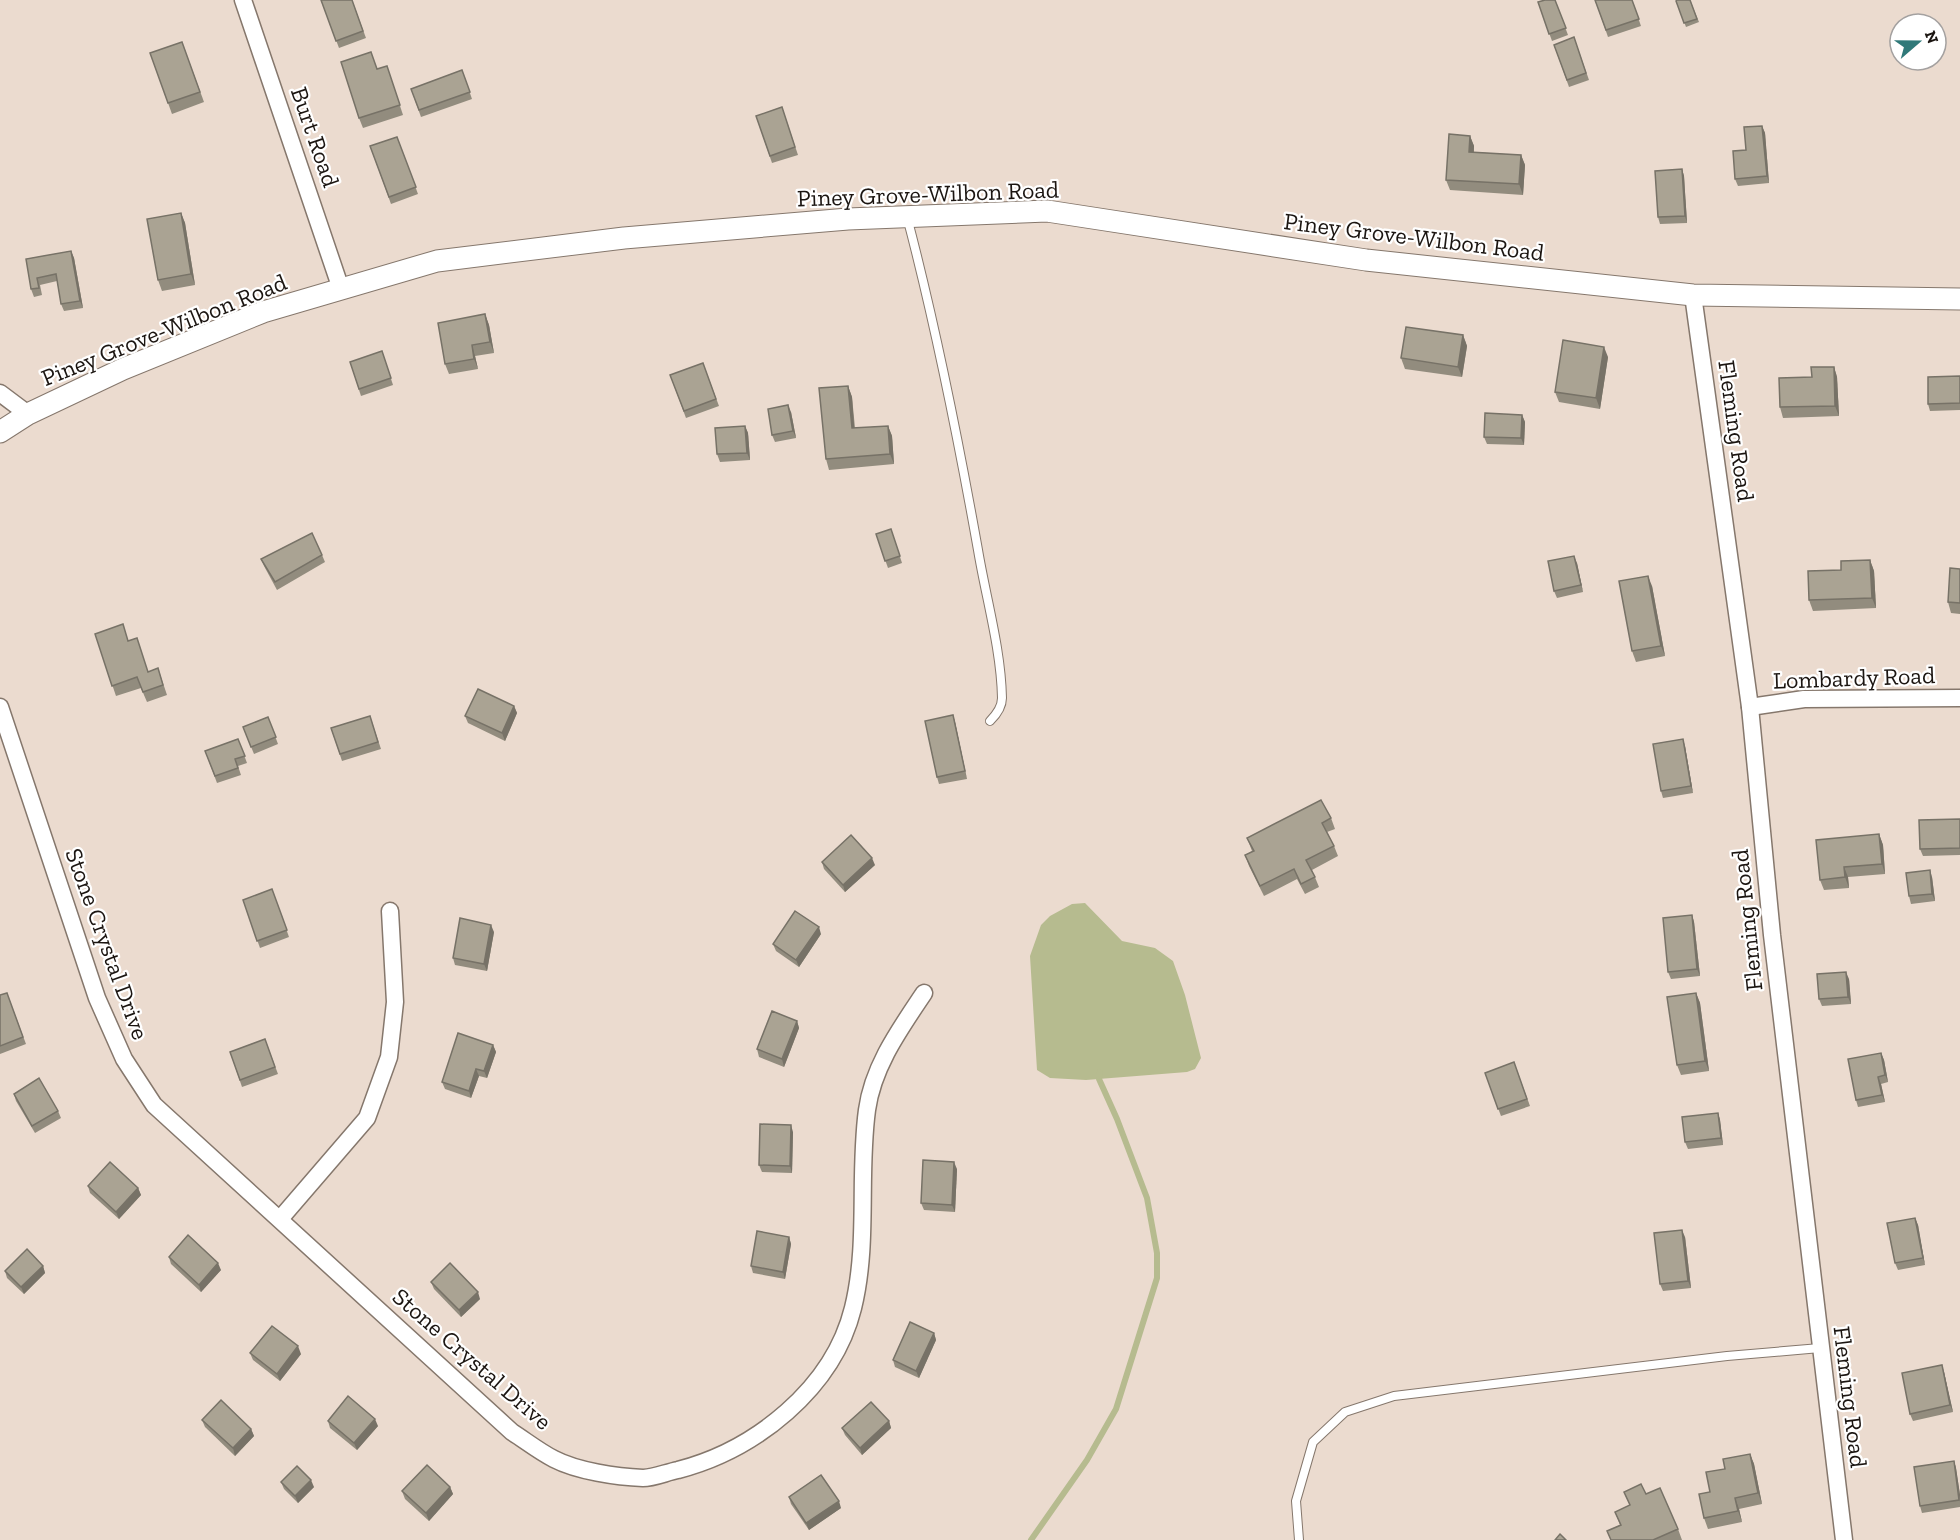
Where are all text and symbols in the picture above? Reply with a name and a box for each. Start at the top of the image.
north arrow [1888,12,1948,72]
text: N [1921,28,1943,46]
street label: Burt Road [285,83,346,191]
street label: Piney Grove-Wilbon Road [796,174,1060,213]
street label: Piney Grove-Wilbon Road [1282,206,1546,267]
street label: Piney Grove-Wilbon Road [37,267,291,392]
street label: Fleming Road [1712,358,1761,503]
street label: Lombardy Road [1772,660,1936,695]
street label: Stone Crystal Drive [59,844,156,1043]
street label: Fleming Road [1725,848,1768,992]
street label: Stone Crystal Drive [387,1282,558,1436]
street label: Fleming Road [1827,1324,1874,1469]

